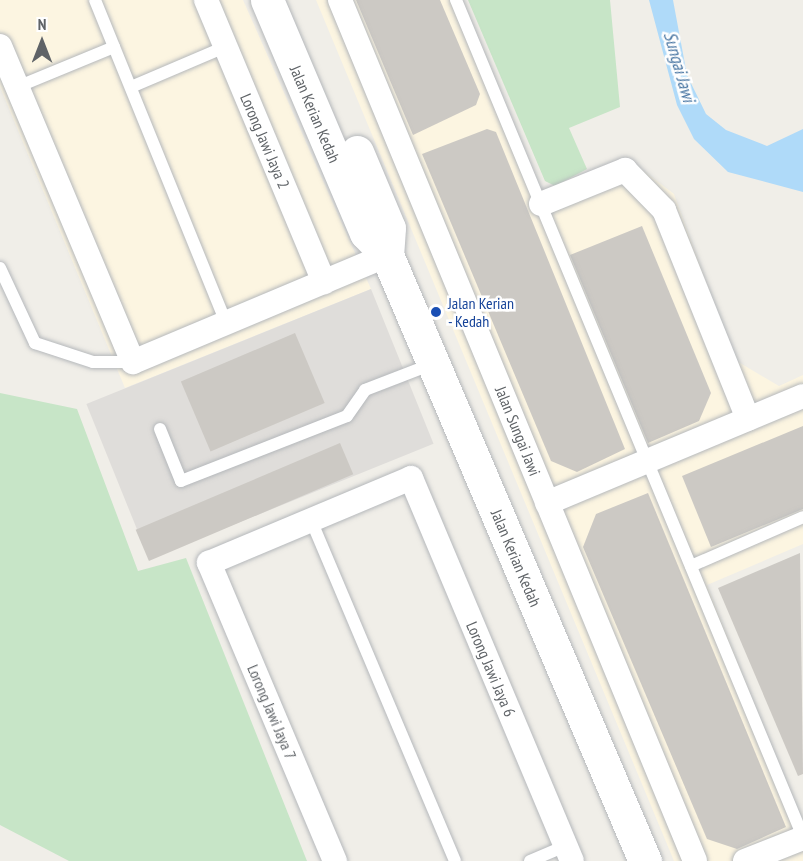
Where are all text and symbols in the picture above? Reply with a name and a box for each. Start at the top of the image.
north arrow [12,12,72,72]
text: N [38,14,46,34]
water label: Sungai Jawi [659,29,699,105]
street label: Jalan Kerian Kedah [286,63,344,165]
street label: Lorong Jawi Jaya 2 [236,91,294,191]
place label: Jalan Kerian - Kedah [448,293,514,331]
marker: Jalan Kerian - Kedah [429,305,443,319]
street label: Jalan Sungai Jawi [491,383,545,479]
street label: Jalan Kerian Kedah [487,507,545,609]
street label: Lorong Jawi Jaya 6 [462,619,520,719]
street label: Lorong Jawi Jaya 7 [243,662,301,762]

